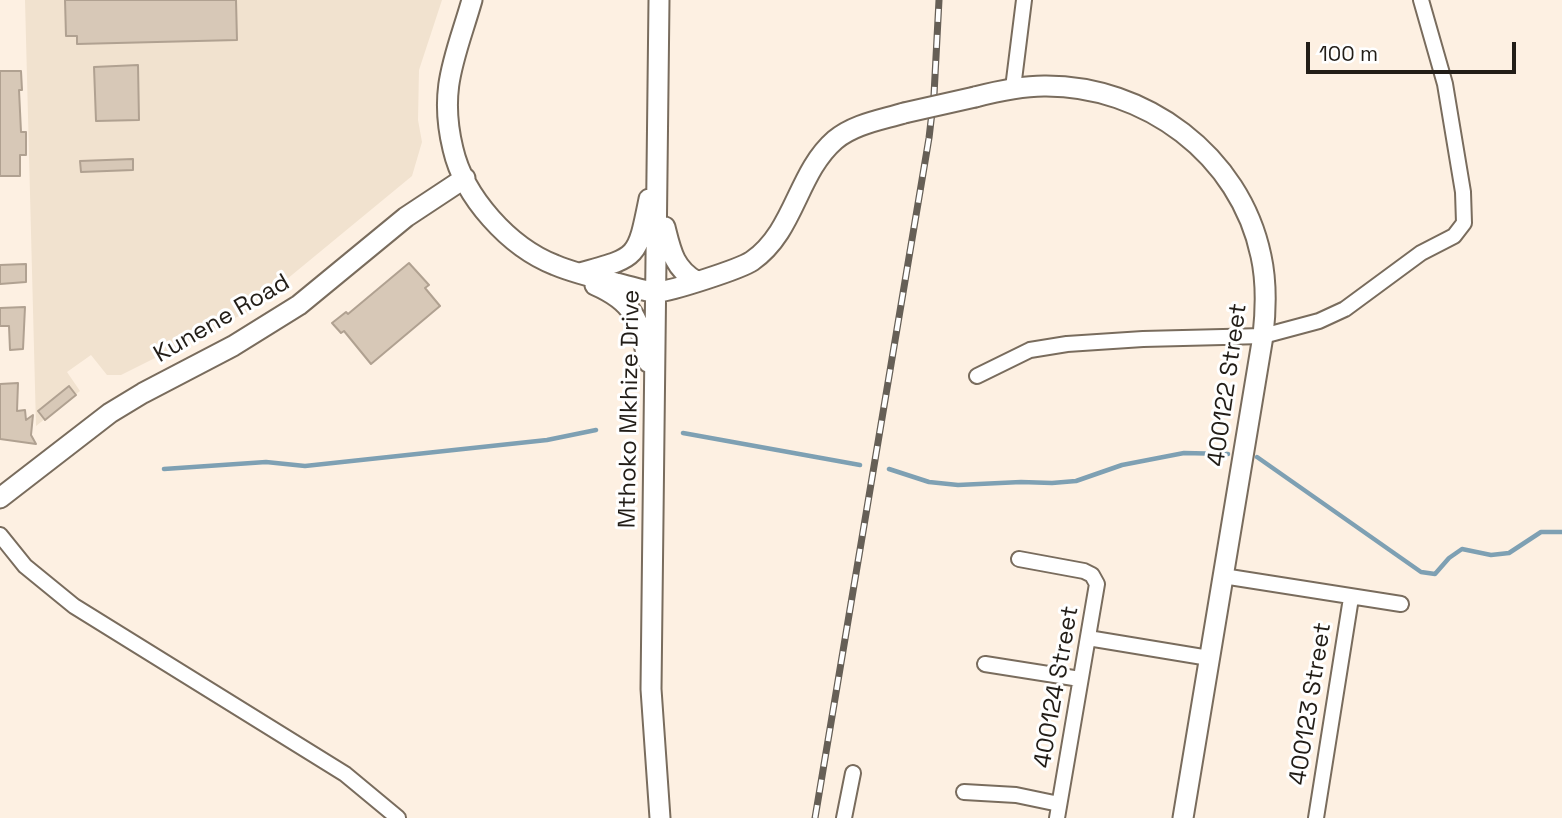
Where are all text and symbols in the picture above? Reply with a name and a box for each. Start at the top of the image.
scale bar [1310,28,1520,72]
text: 100 m [1319,40,1378,67]
street label: Kunene Road [149,269,295,369]
street label: Mthoko Mkhize Drive [614,289,646,529]
street label: 400122 Street [1202,302,1254,468]
street label: 400124 Street [1029,604,1085,770]
street label: 400123 Street [1284,621,1338,787]

